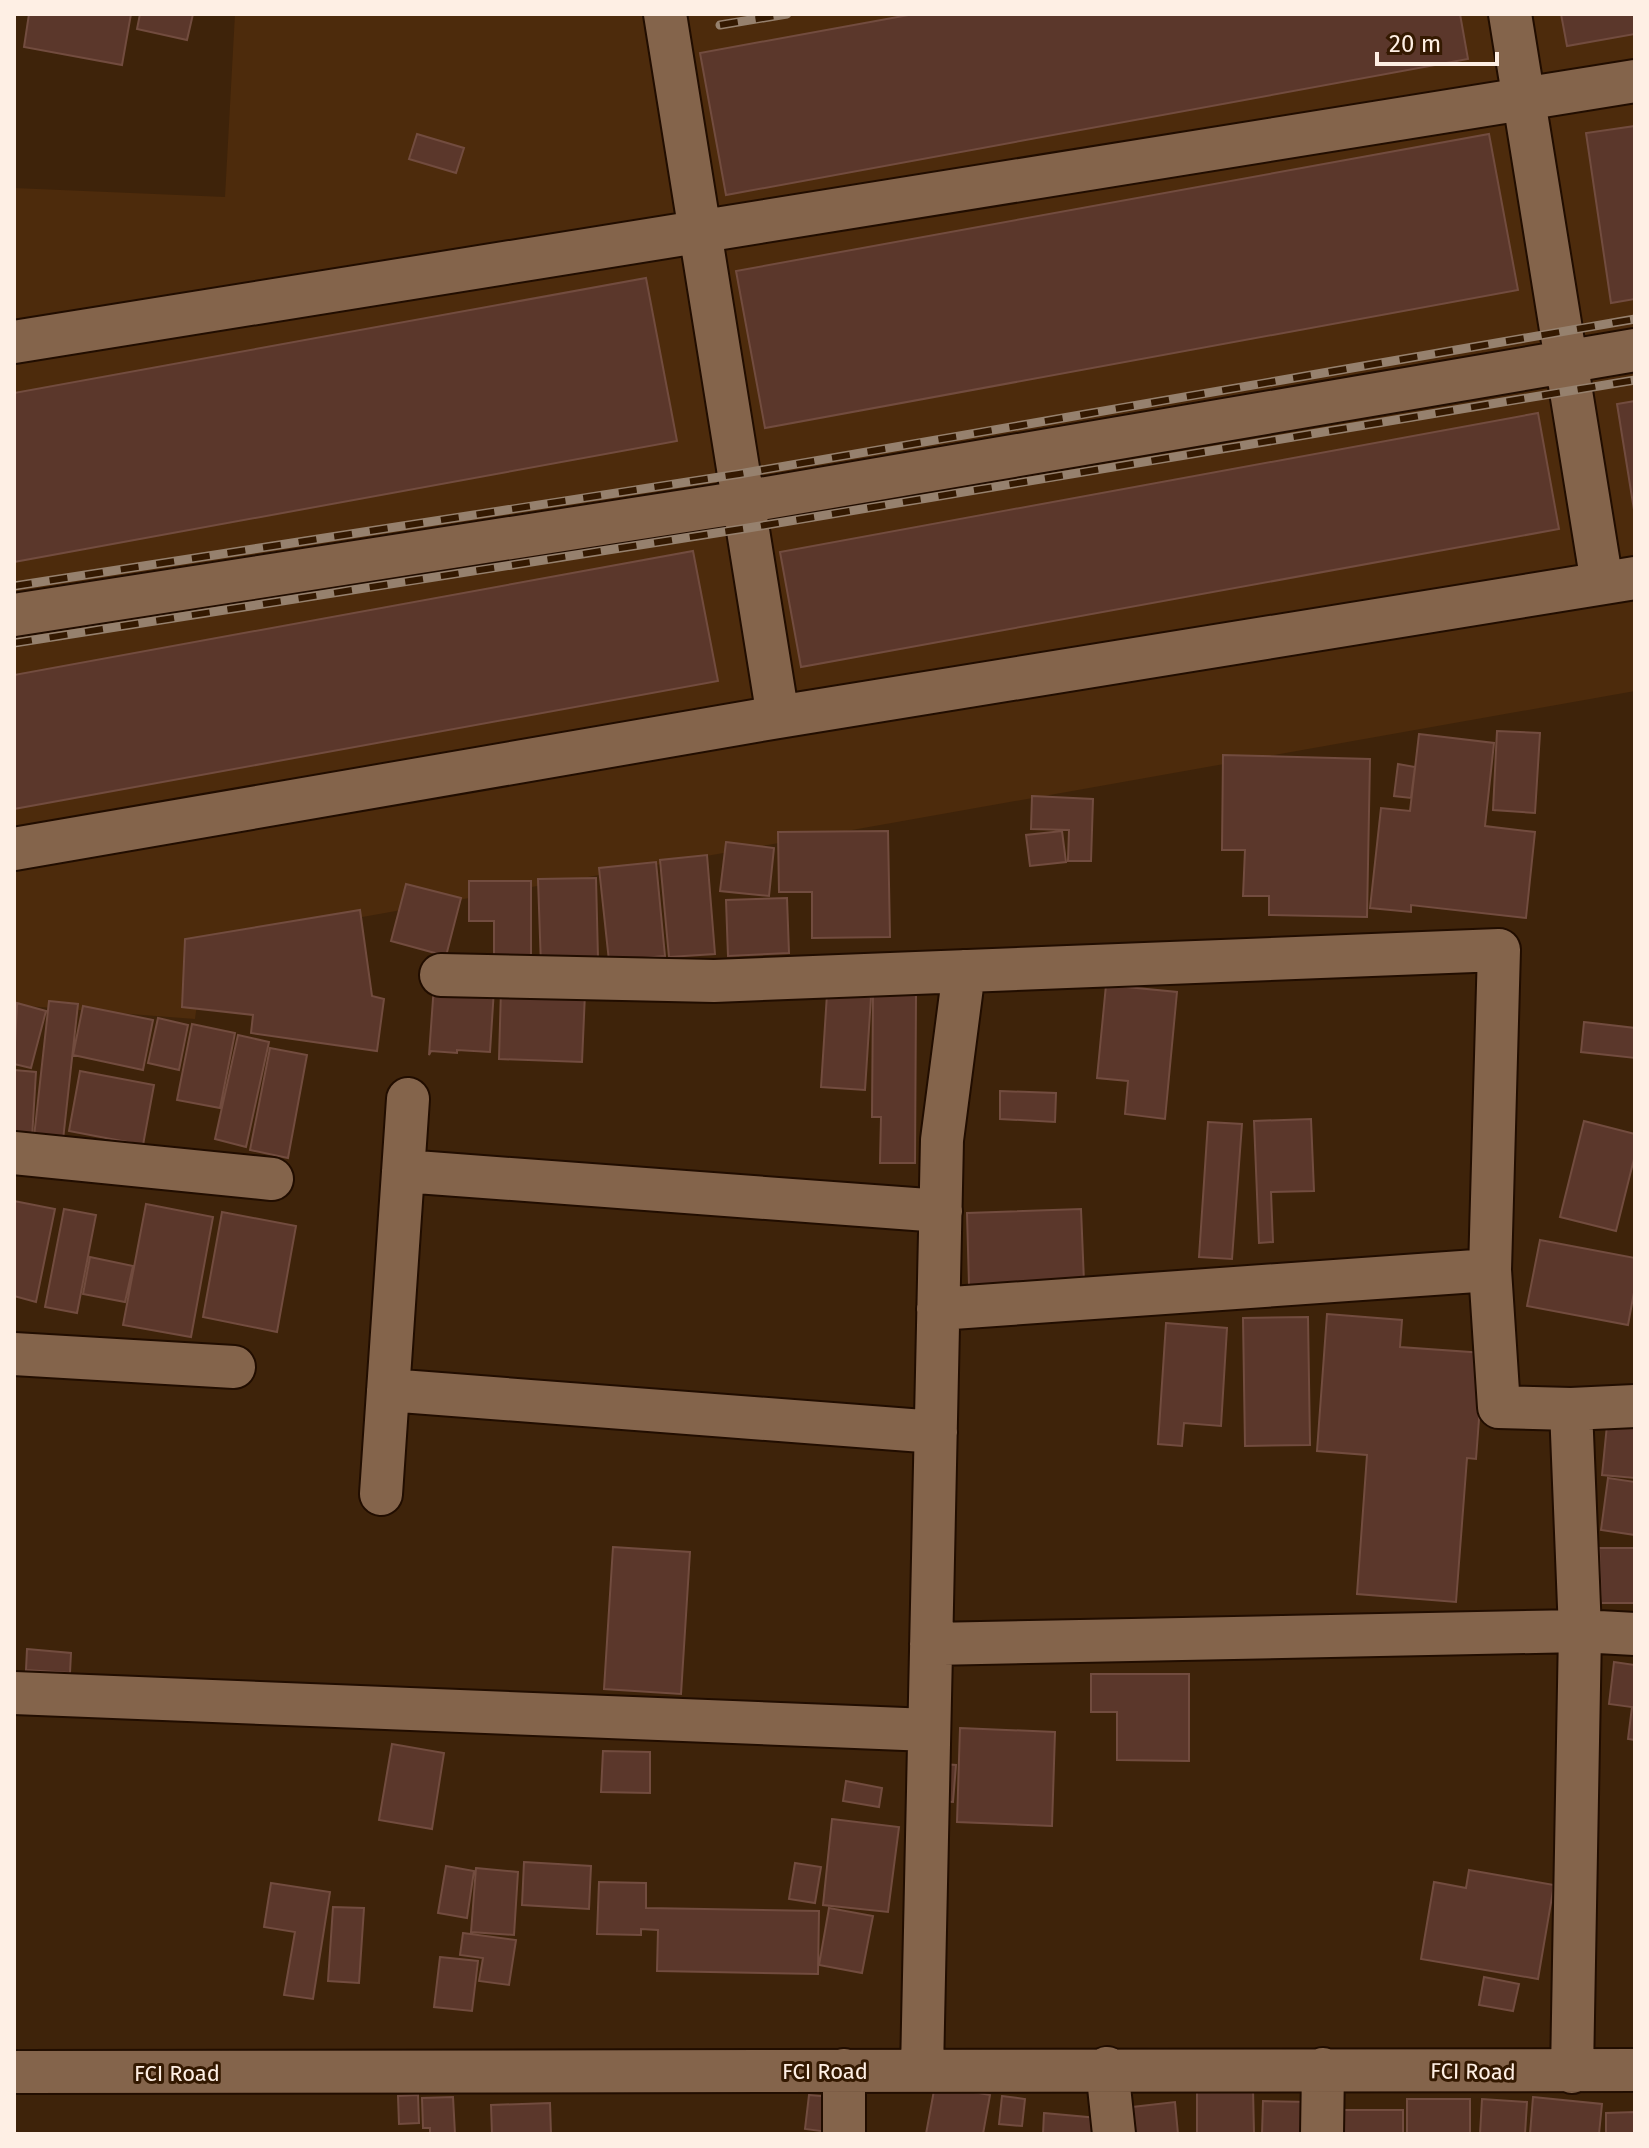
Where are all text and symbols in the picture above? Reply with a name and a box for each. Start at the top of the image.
scale bar [1377,16,1497,66]
text: 20 m [1389,30,1441,58]
street label: FCI Road [1430,2057,1516,2086]
street label: FCI Road [782,2058,868,2085]
street label: FCI Road [134,2060,220,2087]

